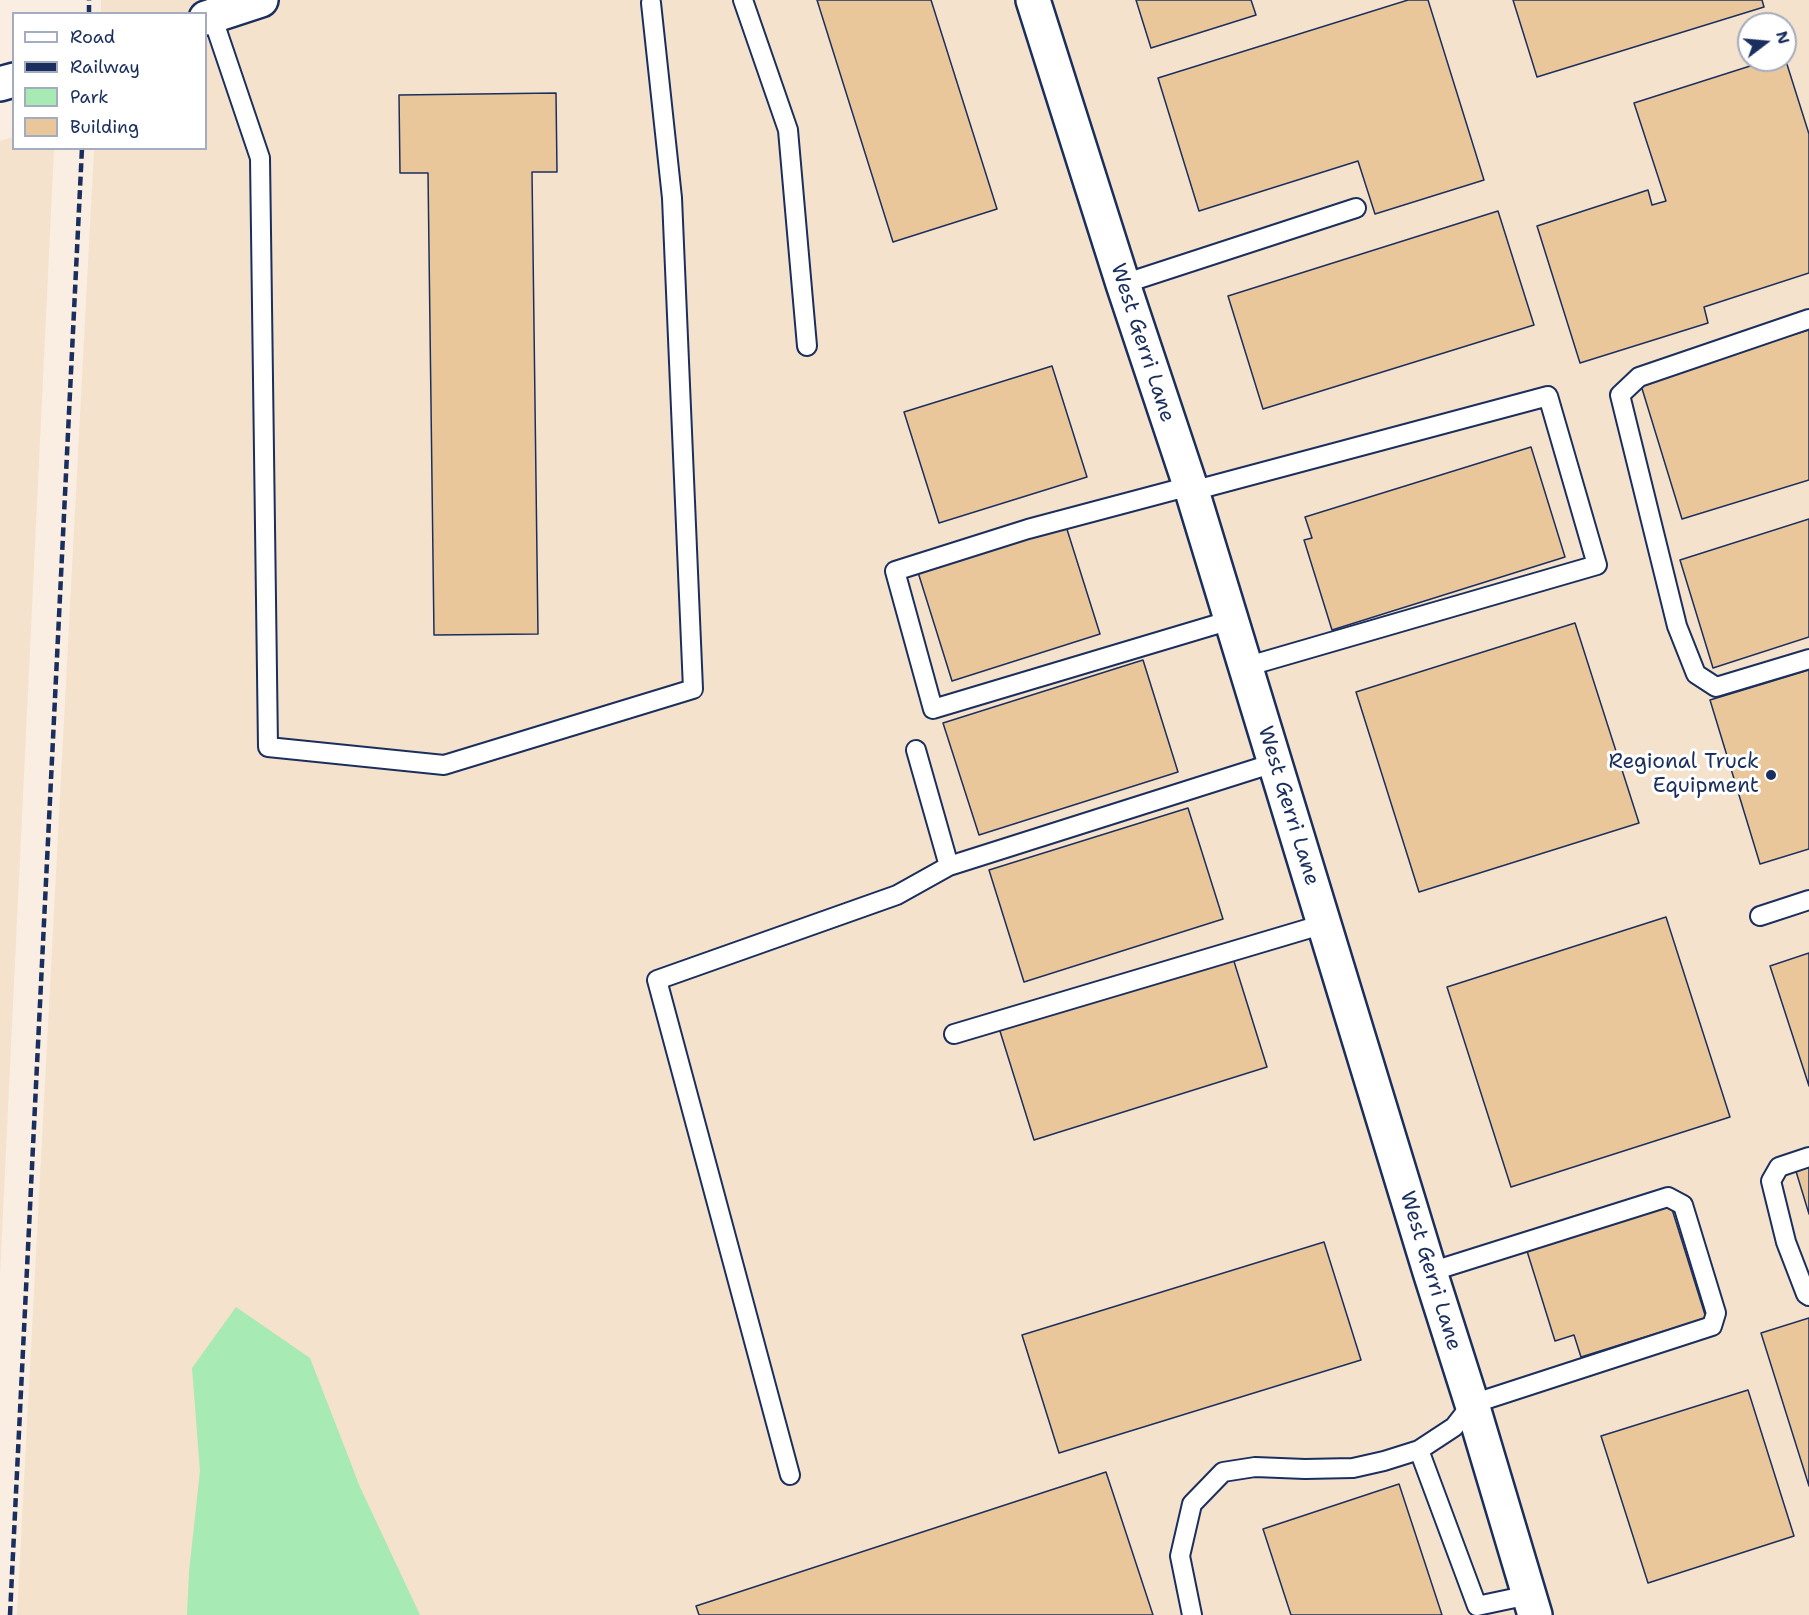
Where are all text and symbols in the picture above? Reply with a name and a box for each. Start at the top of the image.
legend [12,12,207,150]
north arrow [1737,12,1797,72]
text: Road [70,25,115,49]
text: N [1771,28,1795,46]
text: Railway [70,55,140,79]
text: Park [70,85,109,109]
text: Building [70,115,139,139]
street label: West Gerri Lane [1104,261,1180,425]
street label: West Gerri Lane [1252,723,1324,889]
place label: Regional Truck Equipment [1608,750,1759,800]
marker: Regional Truck Equipment [1764,768,1778,782]
street label: West Gerri Lane [1394,1188,1466,1354]

